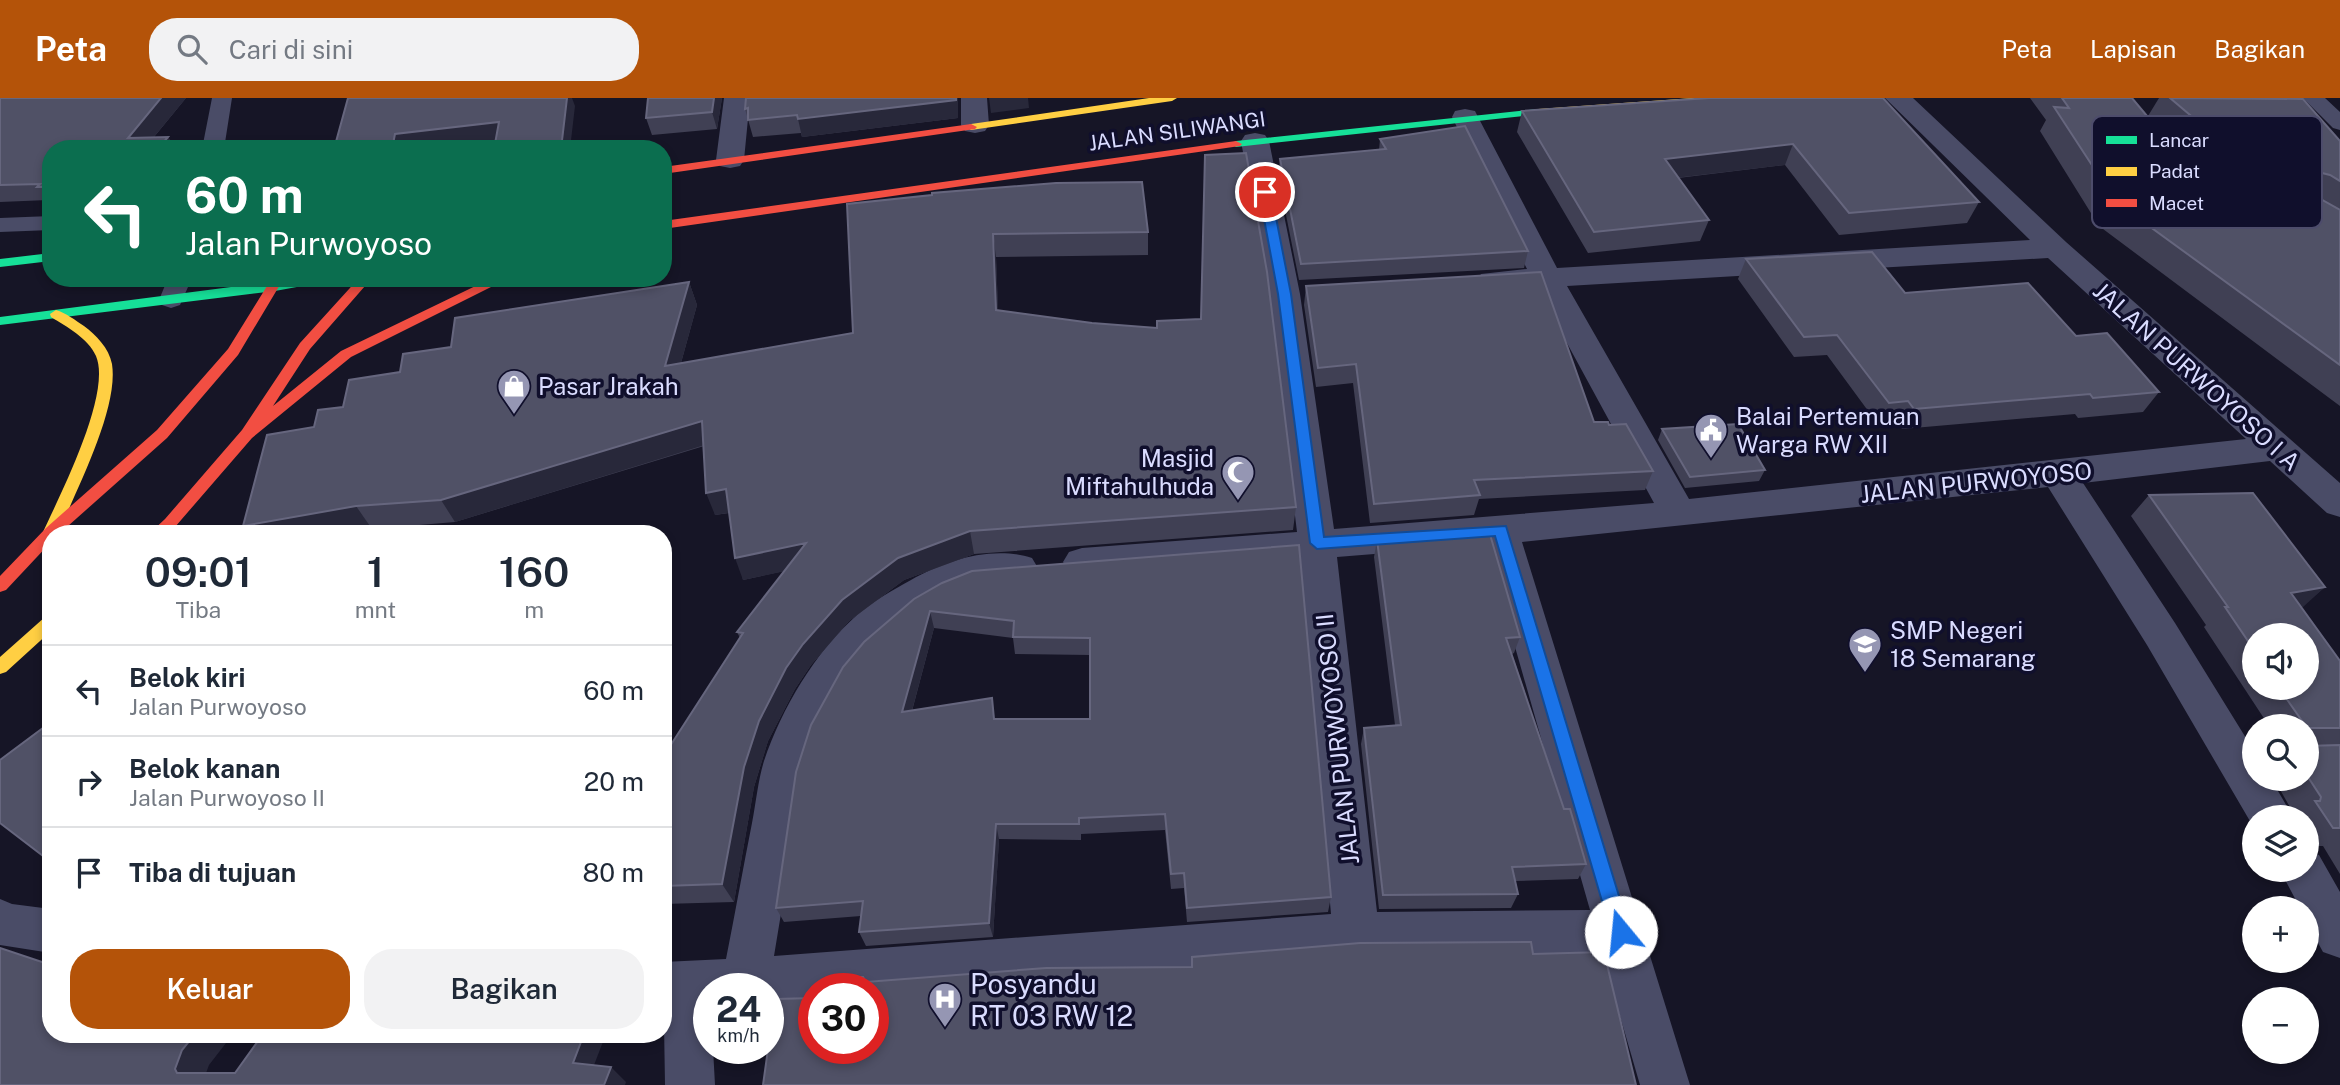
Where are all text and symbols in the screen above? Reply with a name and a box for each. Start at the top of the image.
search box [149,18,639,81]
text: Peta [35,30,107,68]
icon: search [173,30,211,68]
text: Cari di sini [229,34,353,65]
text: Peta [2001,35,2052,63]
text: Lapisan [2090,35,2176,63]
text: Bagikan [2214,35,2305,63]
street label: JALAN SILIWANGI [1087,106,1267,156]
legend [2092,116,2322,228]
text: Lancar [2149,129,2209,151]
text: Padat [2149,160,2200,182]
pin [1235,162,1295,222]
text: 60 m [185,166,304,224]
icon: left [70,168,161,259]
icon: arrive [1246,173,1284,211]
text: Macet [2149,192,2204,214]
text: Jalan Purwoyoso [185,225,432,262]
street label: JALAN PURWOYOSO I A [2088,276,2306,476]
shop icon: Pasar Jrakah [495,367,533,416]
place label: Pasar Jrakah [538,372,679,400]
place label: Balai Pertemuan Warga RW XII [1736,402,1920,458]
public building icon: Balai Pertemuan Warga RW XII [1692,411,1730,460]
place label: Masjid Miftahulhuda [1065,444,1214,500]
mosque icon: Masjid Miftahulhuda [1219,453,1257,502]
street label: JALAN PURWOYOSO [1859,456,2093,508]
text: 09:01 [144,547,252,596]
text: 1 [367,547,384,596]
text: 160 [499,547,570,596]
text: Tiba [175,596,221,623]
text: mnt [355,596,396,623]
text: m [524,596,544,623]
street label: JALAN PURWOYOSO II [1310,612,1364,866]
place label: SMP Negeri 18 Semarang [1890,616,2036,672]
map controls [2242,623,2319,1064]
button: sound [2242,623,2319,700]
school or university icon: SMP Negeri 18 Semarang [1846,625,1884,674]
text: Belok kiri [129,662,245,693]
icon: left [70,672,108,710]
text: 60 m [583,675,644,706]
text: Jalan Purwoyoso [129,693,307,720]
button: search [2242,714,2319,791]
text: Belok kanan [129,753,280,784]
icon: right [70,763,108,801]
text: 20 m [584,766,644,797]
text: Jalan Purwoyoso II [129,784,325,811]
button: layers [2242,805,2319,882]
icon: arrive [70,854,108,892]
text: Tiba di tujuan [129,857,296,888]
text: 80 m [583,857,644,888]
position arrow [1584,895,1658,969]
button: + [2242,896,2319,973]
button: Keluar [70,949,350,1029]
button: Bagikan [364,949,644,1029]
place label: Posyandu RT 03 RW 12 [970,967,1133,1032]
speed limit sign: 30 [798,973,889,1064]
hospital icon: Posyandu RT 03 RW 12 [926,980,964,1029]
button: − [2242,987,2319,1064]
text: 24 [716,989,761,1030]
text: km/h [717,1025,760,1046]

